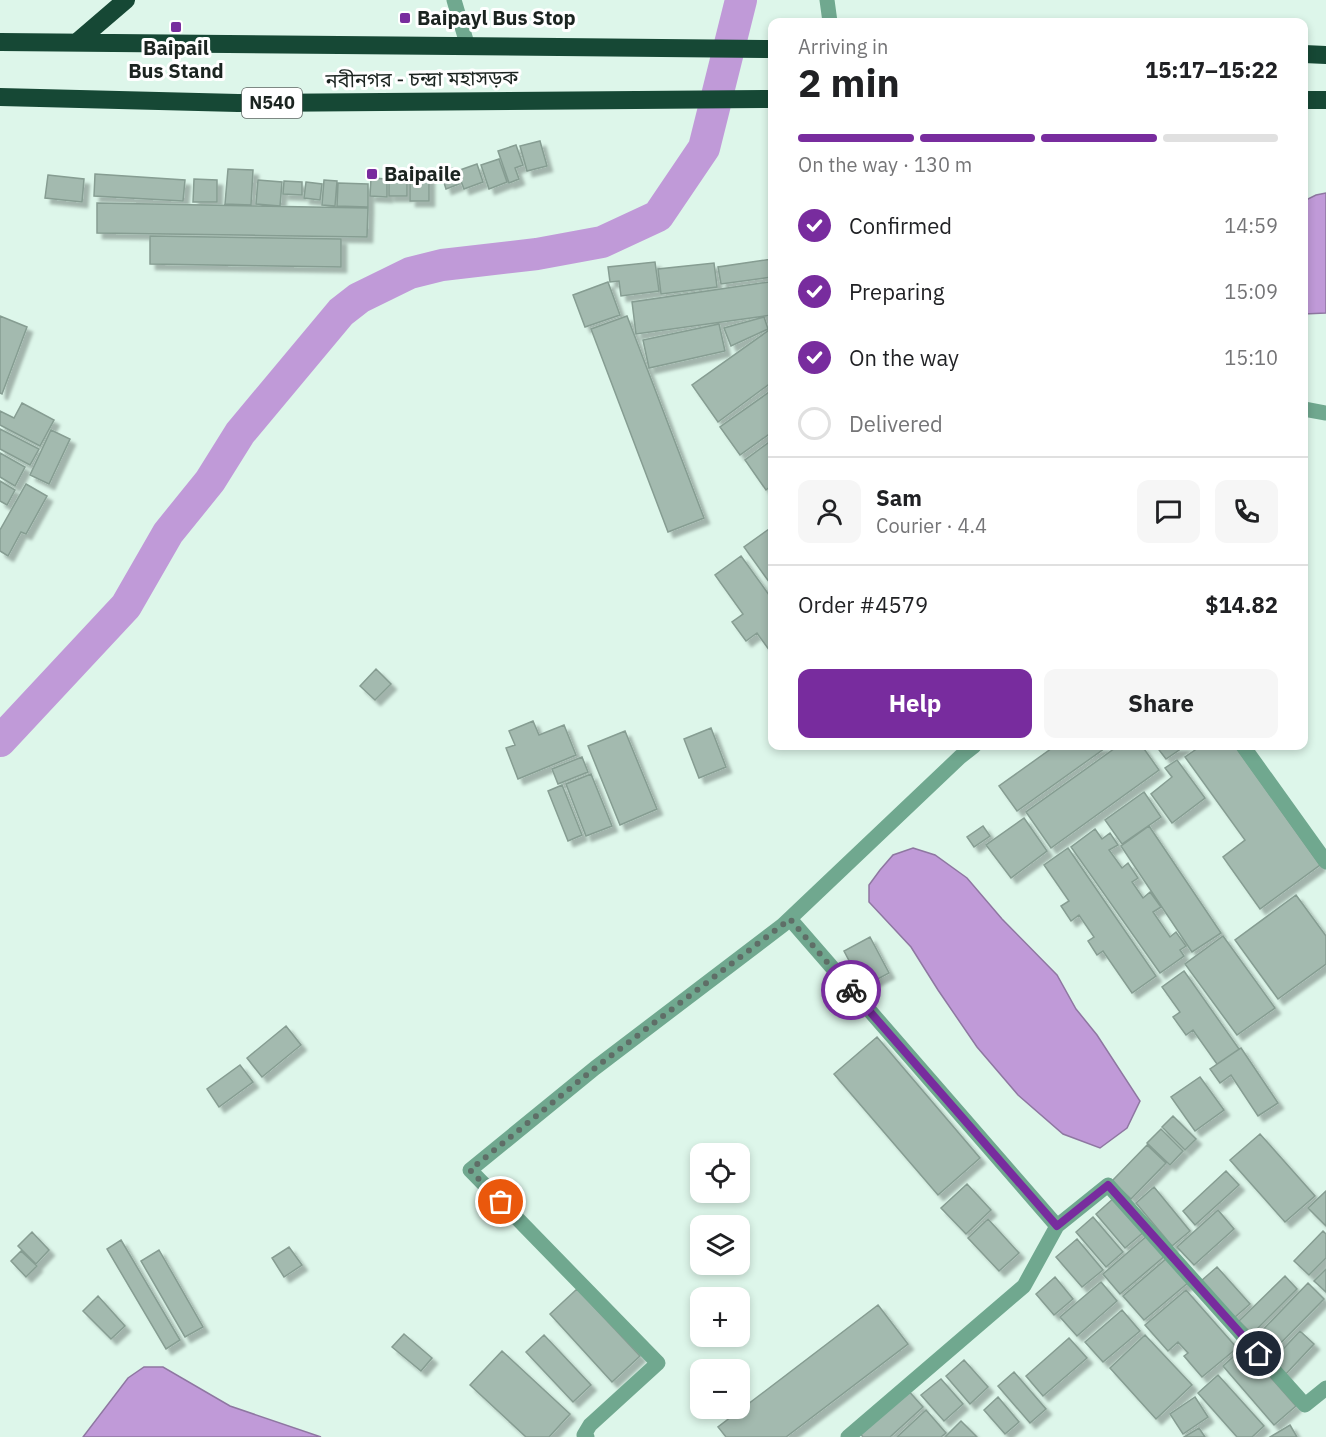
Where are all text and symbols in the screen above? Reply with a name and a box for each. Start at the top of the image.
place label: Baipayl Bus Stop [417,4,576,31]
marker: Baipayl Bus Stop [398,11,412,25]
marker: Baipail Bus Stand [169,20,183,34]
text: Arriving in [798,33,888,60]
place label: Baipail Bus Stand [128,34,224,84]
text: 15:17–15:22 [1145,55,1278,84]
text: 2 min [798,57,900,108]
street label: নবীনগর - চন্দ্রা মহাসড়ক [324,63,519,94]
road number: N540 [242,88,302,118]
text: On the way · 130 m [798,151,972,178]
place label: Baipaile [384,160,461,187]
marker: Baipaile [365,167,379,181]
icon: check [798,209,831,242]
text: Confirmed [849,211,952,240]
text: 14:59 [1224,212,1278,239]
icon: check [798,275,831,308]
text: Preparing [849,277,944,306]
text: 15:09 [1224,278,1278,305]
icon: check [798,341,831,374]
text: On the way [849,343,959,372]
text: 15:10 [1224,344,1278,371]
text: Delivered [849,409,943,438]
button: person [798,480,861,543]
button: chat [1137,480,1200,543]
button: phone [1215,480,1278,543]
text: Sam [876,483,922,512]
text: Courier · 4.4 [876,512,987,539]
text: Order #4579 [798,590,928,619]
text: $14.82 [1205,590,1278,619]
button: Help [798,669,1032,738]
button: Share [1044,669,1278,738]
courier [821,960,881,1020]
icon: bike [835,974,868,1007]
map controls [690,1143,750,1419]
button: locate [690,1143,750,1203]
pin [475,1176,526,1227]
icon: bag [484,1185,517,1218]
button: layers [690,1215,750,1275]
button: + [690,1287,750,1347]
pin [1233,1328,1284,1379]
icon: home [1242,1337,1275,1370]
button: − [690,1359,750,1419]

